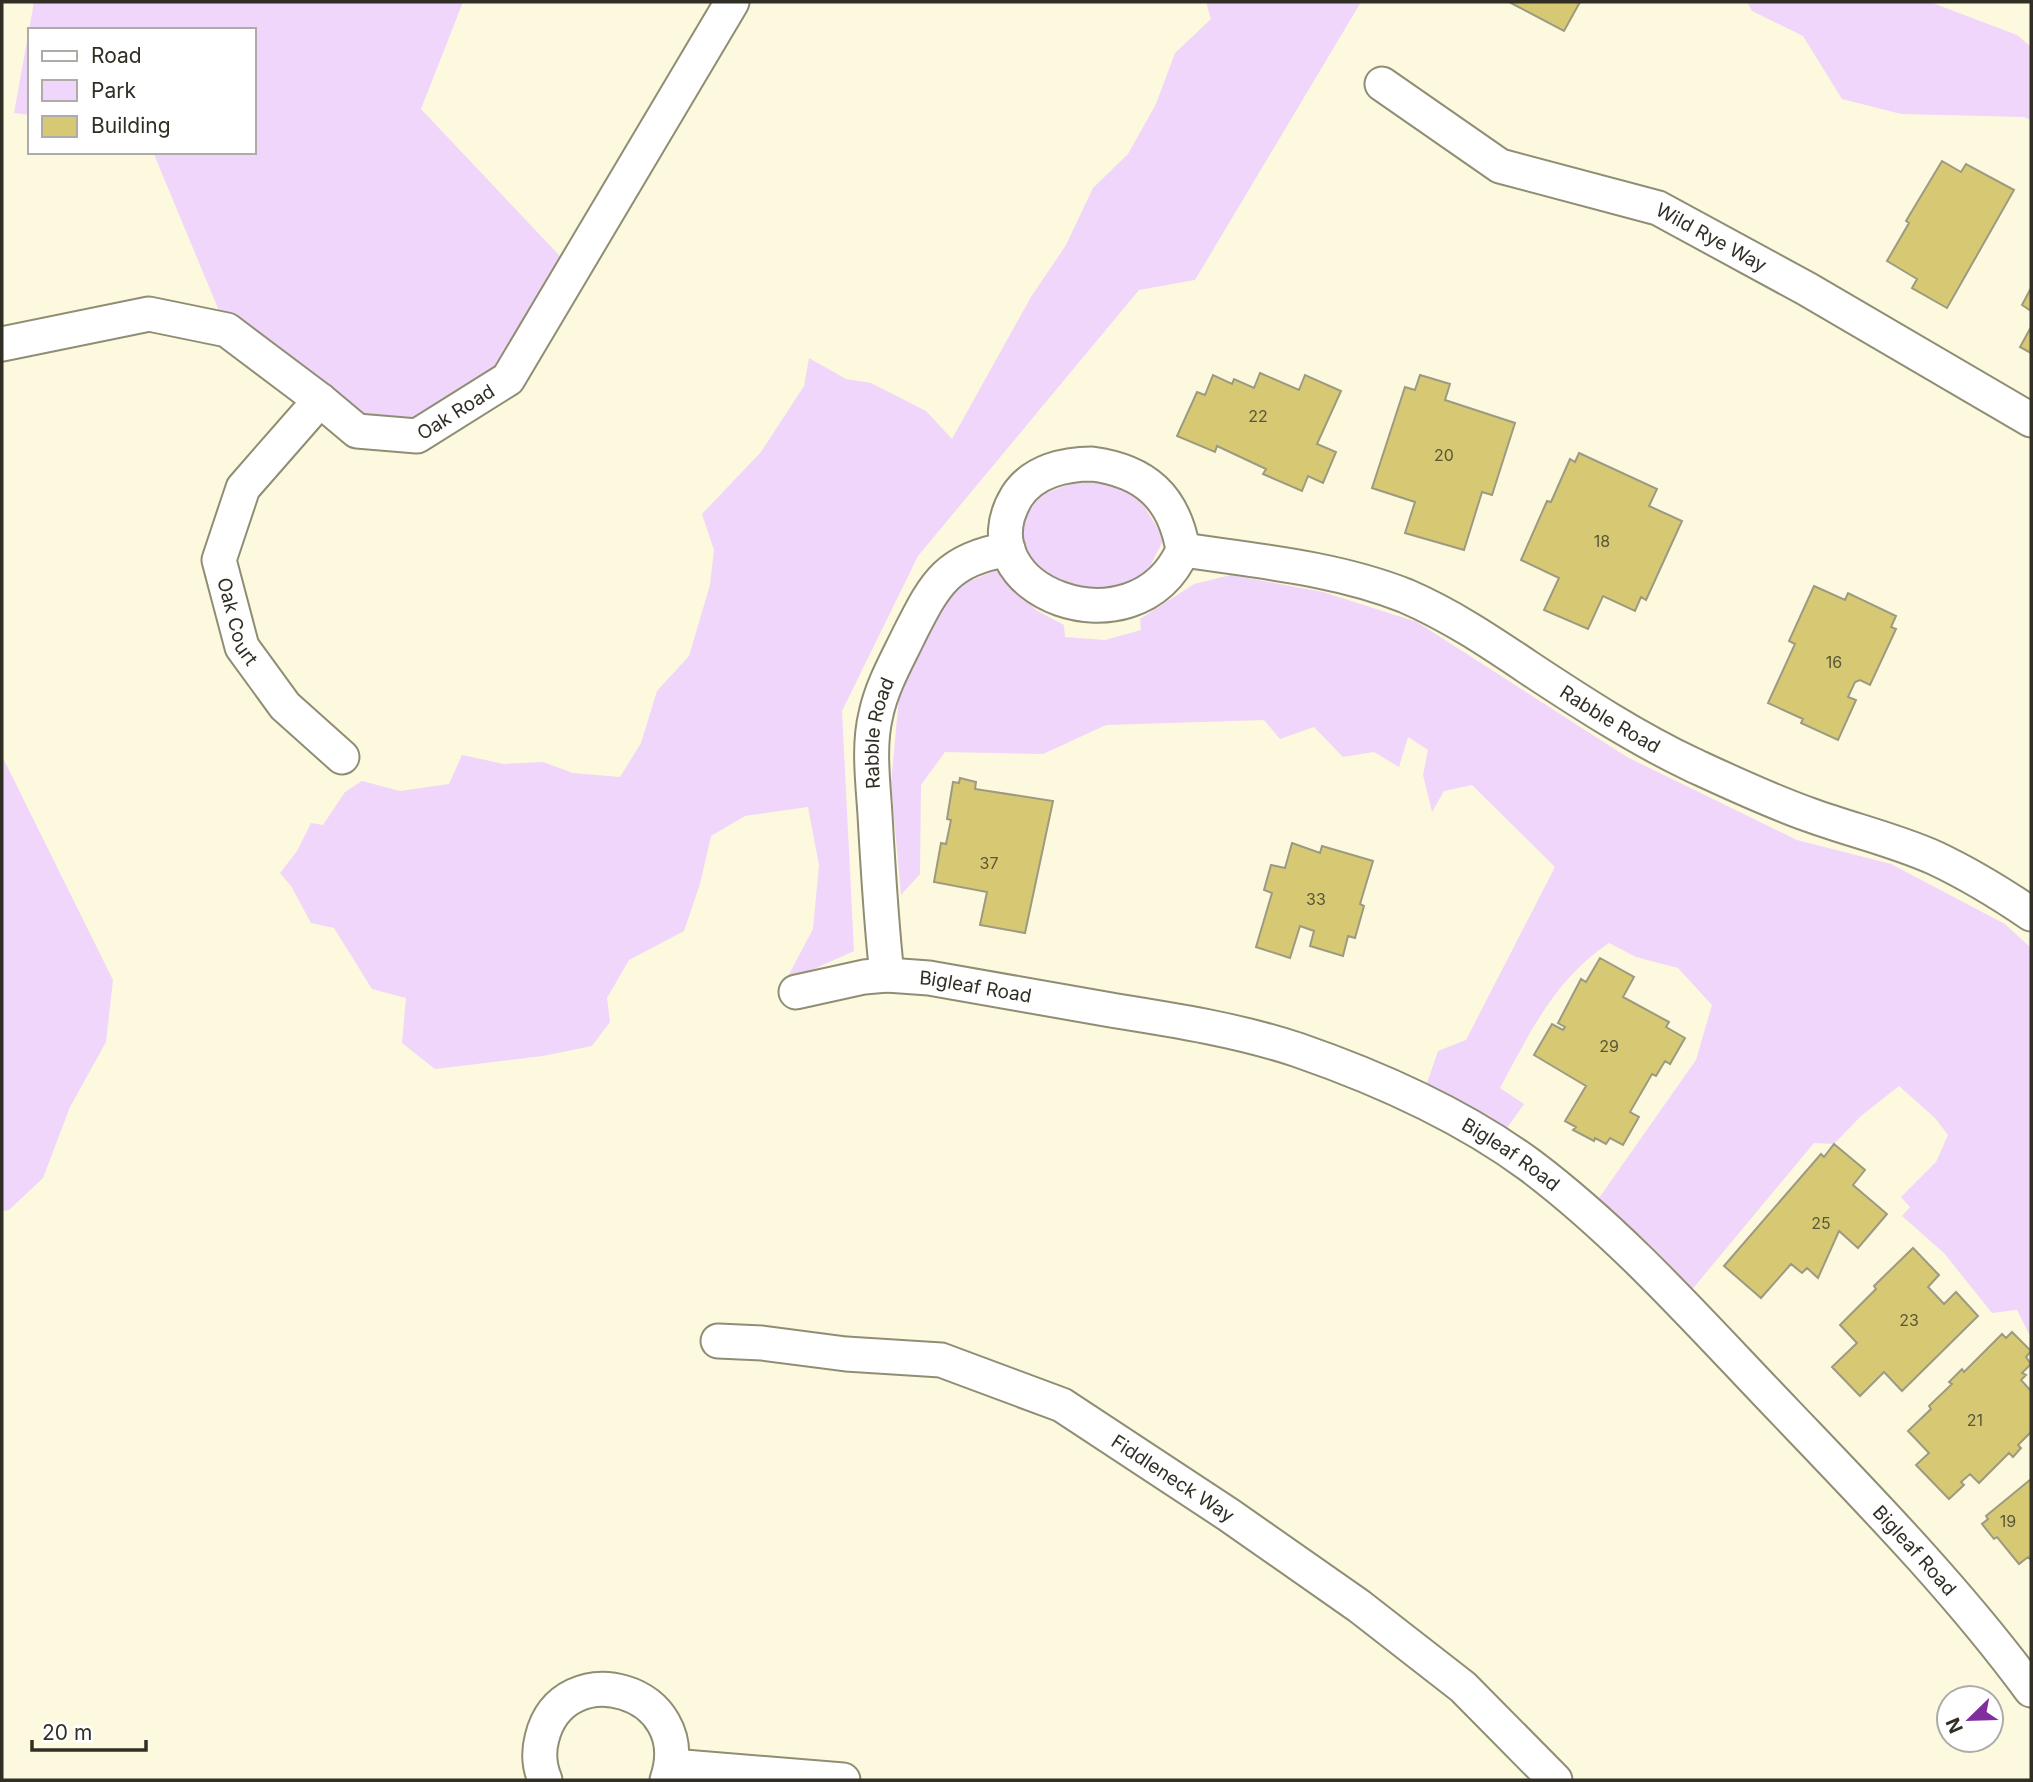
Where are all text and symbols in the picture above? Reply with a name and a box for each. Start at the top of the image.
legend [28,28,256,154]
text: Road [91,43,142,68]
text: Park [91,78,136,103]
text: Building [91,113,171,138]
street label: Wild Rye Way [1652,198,1771,277]
street label: Oak Road [413,379,499,445]
house number: 22 [1248,406,1268,426]
house number: 20 [1434,445,1454,465]
house number: 18 [1594,531,1610,551]
street label: Oak Court [212,575,263,670]
house number: 16 [1826,652,1842,672]
street label: Rabble Road [861,674,899,790]
street label: Rabble Road [1556,680,1664,758]
house number: 37 [980,853,998,873]
house number: 33 [1306,889,1326,909]
street label: Bigleaf Road [919,966,1033,1008]
house number: 29 [1599,1036,1619,1056]
street label: Bigleaf Road [1458,1113,1564,1196]
house number: 25 [1811,1213,1831,1233]
house number: 23 [1899,1310,1919,1330]
house number: 21 [1967,1410,1983,1430]
street label: Fiddleneck Way [1107,1430,1239,1528]
street label: Bigleaf Road [1868,1501,1961,1600]
house number: 19 [2000,1511,2016,1531]
north arrow [1935,1684,2005,1754]
scale bar [32,1708,145,1752]
text: N [1941,1714,1968,1737]
text: 20 m [42,1720,92,1745]

